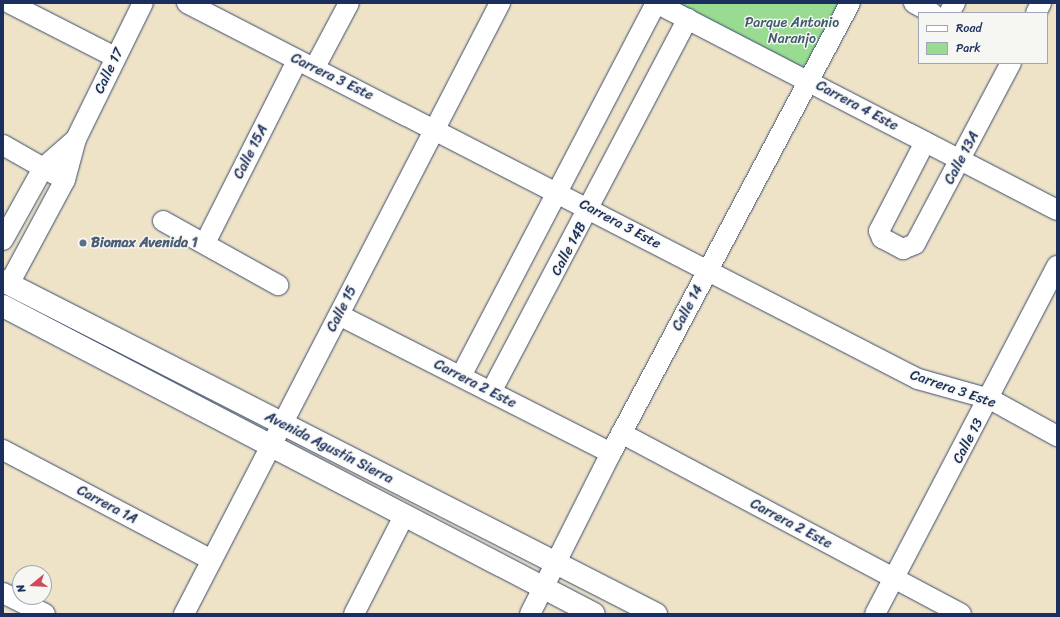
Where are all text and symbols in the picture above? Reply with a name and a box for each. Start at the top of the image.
legend [918,12,1048,64]
park label: Parque Antonio Naranjo [745,15,839,48]
text: Road [956,17,982,39]
text: Park [956,37,981,59]
street label: Calle 17 [91,45,127,97]
street label: Carrera 3 Este [288,50,376,104]
street label: Carrera 4 Este [813,77,901,135]
street label: Calle 15A [230,122,272,182]
street label: Calle 13A [941,129,983,187]
street label: Carrera 3 Este [576,196,664,252]
street label: Calle 14B [548,219,590,279]
place label: Biomax Avenida 1 [91,235,198,251]
marker: Biomax Avenida 1 [78,238,88,248]
street label: Calle 14 [669,282,707,334]
street label: Calle 15 [323,283,361,335]
street label: Carrera 2 Este [431,356,519,412]
street label: Carrera 3 Este [908,366,998,412]
street label: Avenida Agustín Sierra [262,408,396,488]
street label: Calle 13 [949,416,987,466]
street label: Carrera 1A [74,482,140,528]
street label: Carrera 2 Este [747,495,835,553]
north arrow [12,565,52,605]
text: N [11,582,31,595]

